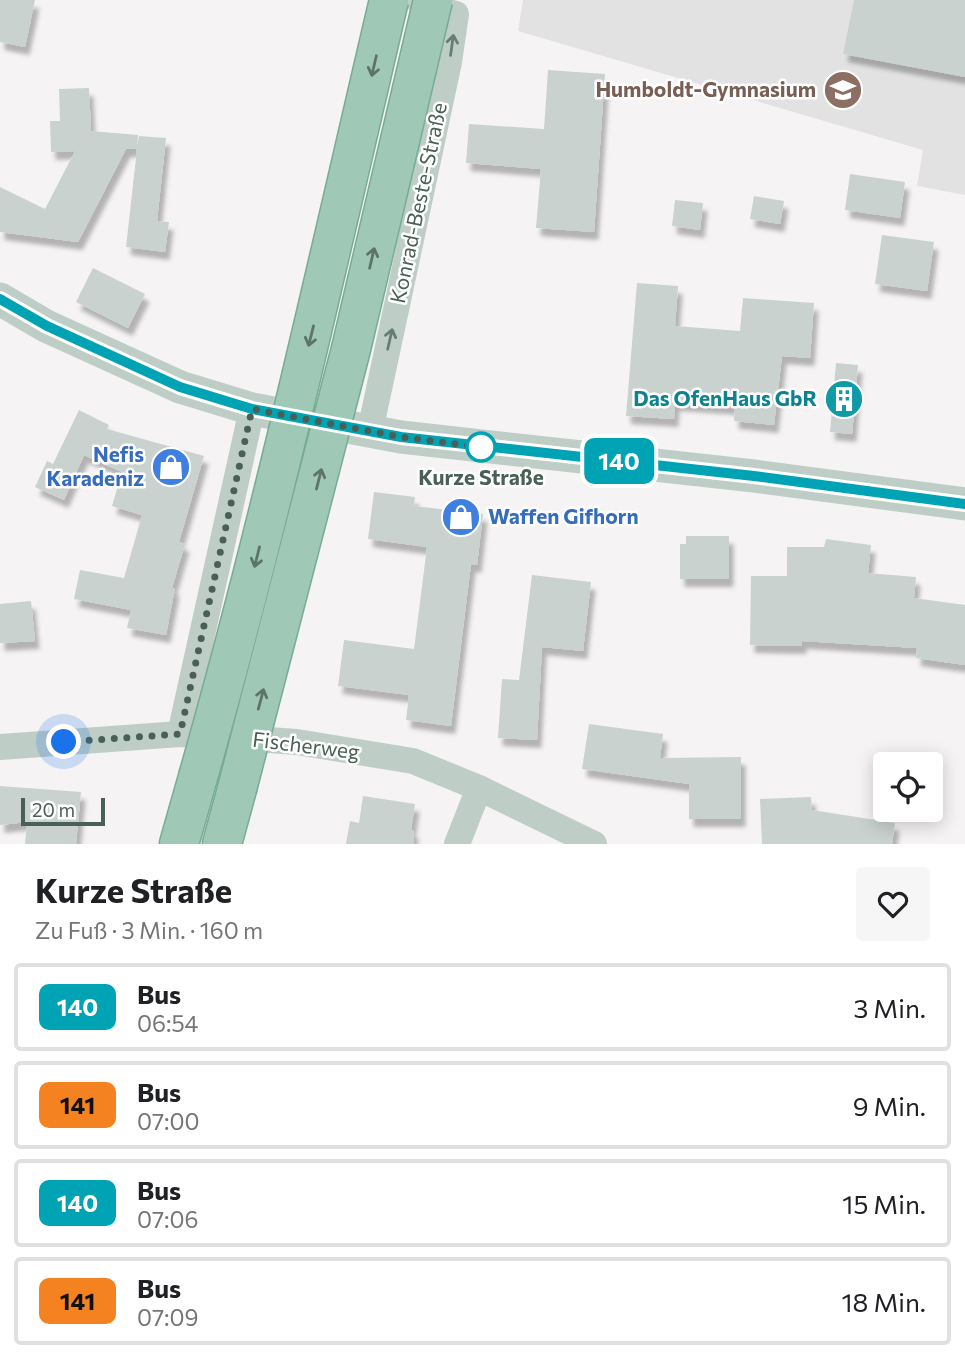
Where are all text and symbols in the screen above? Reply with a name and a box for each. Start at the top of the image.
one-way arrow [446,34,459,57]
one-way arrow [367,55,380,77]
school or university icon: Humboldt-Gymnasium [822,69,864,111]
place label: Humboldt-Gymnasium [595,76,816,101]
street label: Konrad-Beste-Straße [384,100,451,305]
one-way arrow [366,247,380,270]
one-way arrow [304,324,317,347]
one-way arrow [383,328,397,351]
building icon: Das OfenHaus GbR [823,378,865,420]
place label: Das OfenHaus GbR [633,385,817,410]
marker: Kurze Straße [466,432,496,462]
line badge: 140 [579,438,659,484]
place label: Nefis Karadeniz [47,441,144,490]
shop icon: Nefis Karadeniz [150,446,192,488]
text: 140 [598,446,640,475]
place label: Kurze Straße [418,464,544,489]
one-way arrow [313,468,326,491]
shop icon: Waffen Gifhorn [440,496,482,538]
place label: Waffen Gifhorn [488,503,639,528]
one-way arrow [250,545,263,567]
one-way arrow [255,688,268,711]
your location [46,724,81,759]
street label: Fischerweg [251,726,361,763]
map controls [873,752,943,822]
button: locate [873,752,943,822]
scale bar [21,795,105,827]
text: 20 m [32,798,75,821]
button: heart [856,867,930,941]
text: Kurze Straße [35,869,232,910]
text: Zu Fuß · 3 Min. · 160 m [35,916,263,944]
text: Bus [137,978,181,1009]
text: 140 [57,992,98,1021]
text: 3 Min. [854,992,926,1023]
text: 06:54 [137,1009,198,1037]
text: Bus [137,1076,181,1107]
text: 141 [60,1090,95,1119]
text: 9 Min. [853,1090,926,1121]
text: 07:00 [137,1107,200,1135]
text: Bus [137,1174,181,1205]
text: 140 [57,1188,98,1217]
text: 15 Min. [842,1188,926,1219]
text: 07:06 [137,1205,198,1233]
text: Bus [137,1272,181,1303]
text: 141 [60,1286,95,1315]
text: 18 Min. [842,1286,926,1317]
text: 07:09 [137,1303,198,1331]

